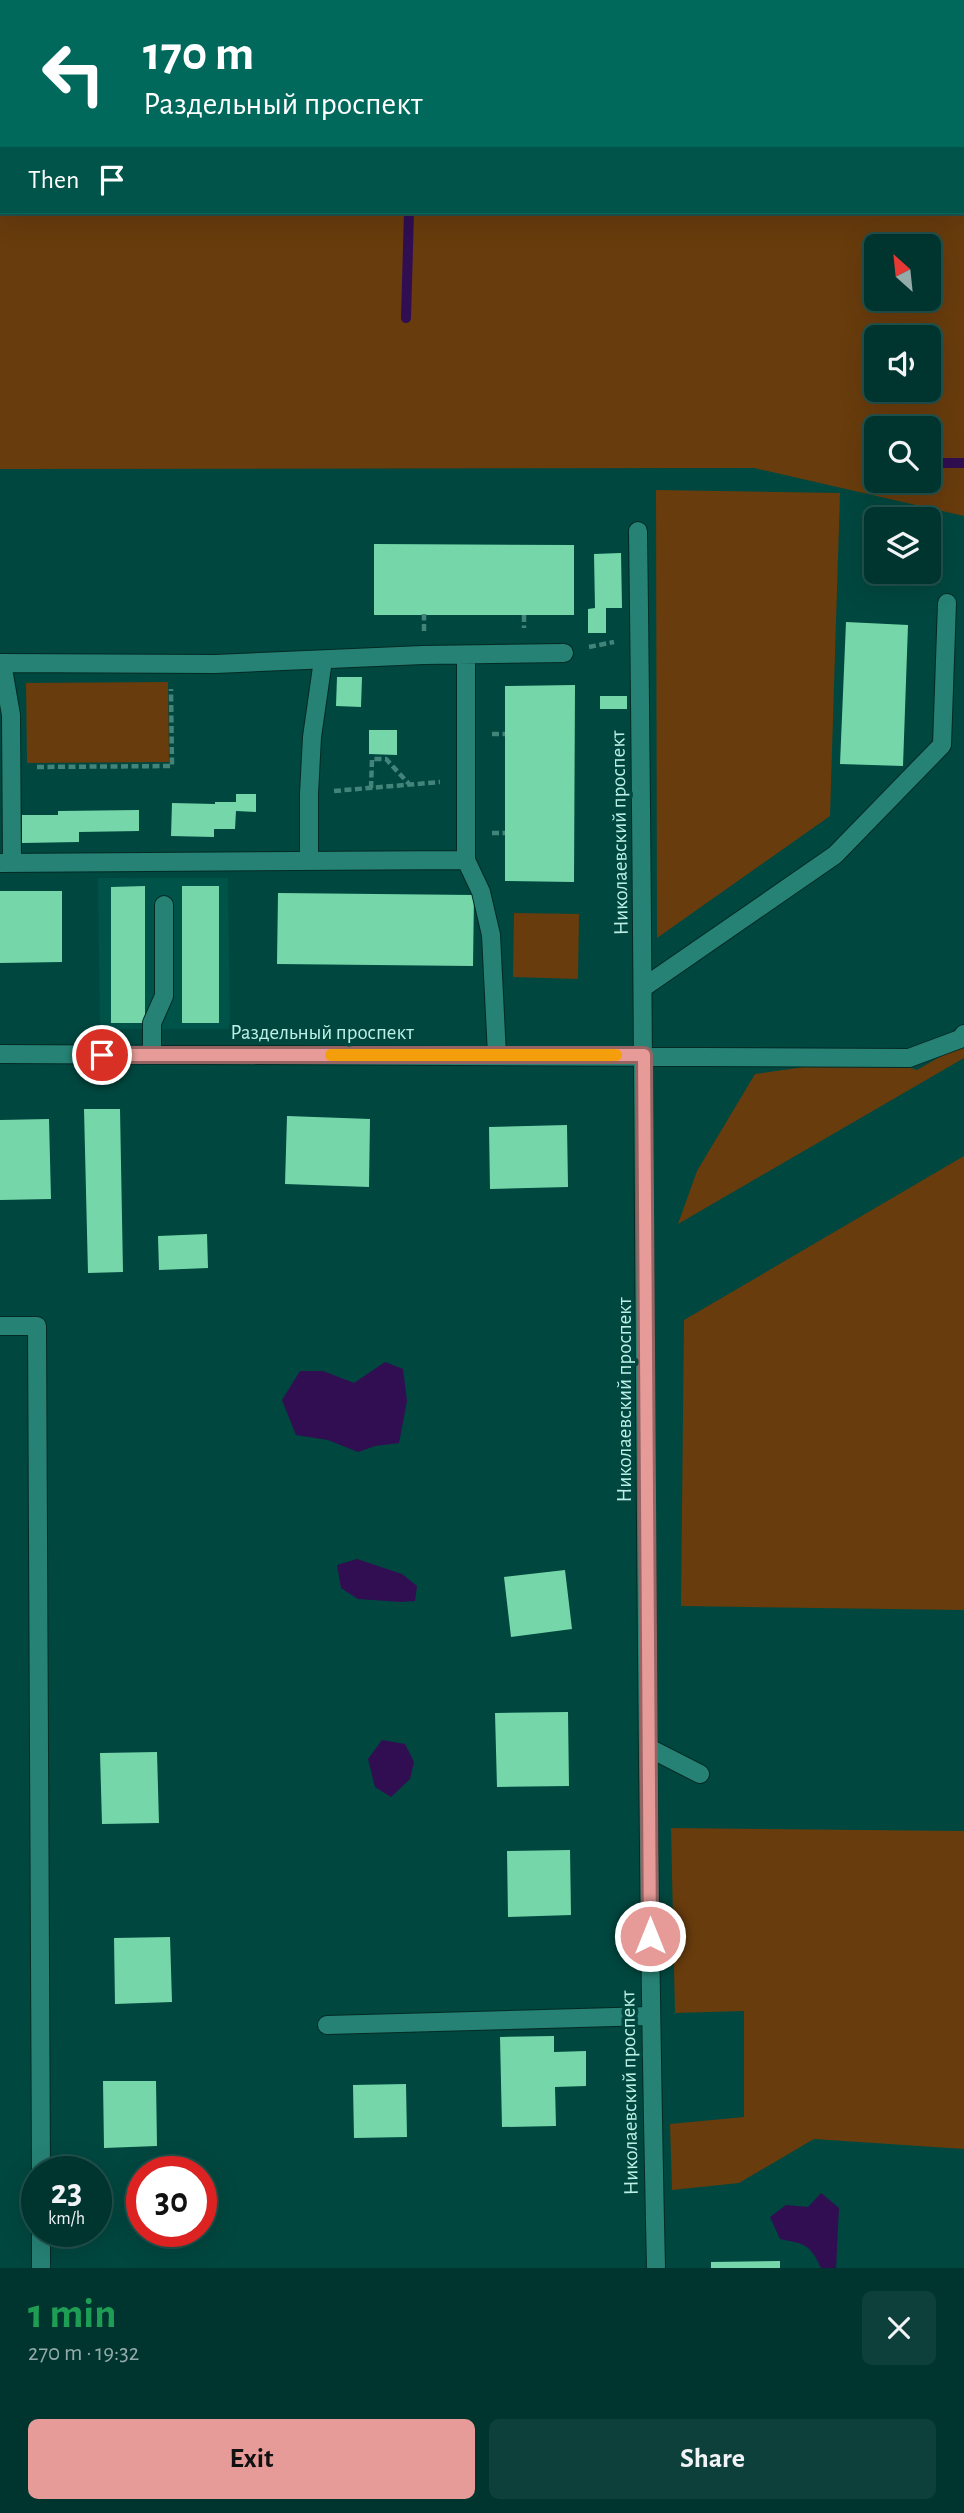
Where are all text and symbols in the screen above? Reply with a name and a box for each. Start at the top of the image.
icon: left [28,28,119,119]
text: 170 m [143,30,254,79]
text: Раздельный проспект [143,88,423,120]
icon: arrive [93,161,131,199]
text: Then [28,167,79,193]
north arrow [864,234,942,312]
map controls [864,234,941,584]
button: sound [864,325,941,402]
button: search [864,416,941,493]
button: layers [864,507,941,584]
street label: Николаевский проспект [607,730,632,936]
street label: Раздельный проспект [230,1022,414,1043]
pin [72,1025,132,1085]
icon: arrive [83,1036,121,1074]
street label: Николаевский проспект [614,1297,635,1502]
position arrow [613,1899,687,1973]
street label: Николаевский проспект [617,1990,642,2196]
speed limit sign: 30 [126,2156,217,2247]
text: 23 [51,2175,82,2210]
text: km/h [48,2210,85,2228]
button: close [862,2291,936,2365]
text: 1 min [28,2293,117,2335]
text: 270 m · 19:32 [28,2342,139,2365]
button: Exit [28,2419,475,2499]
button: Share [489,2419,936,2499]

